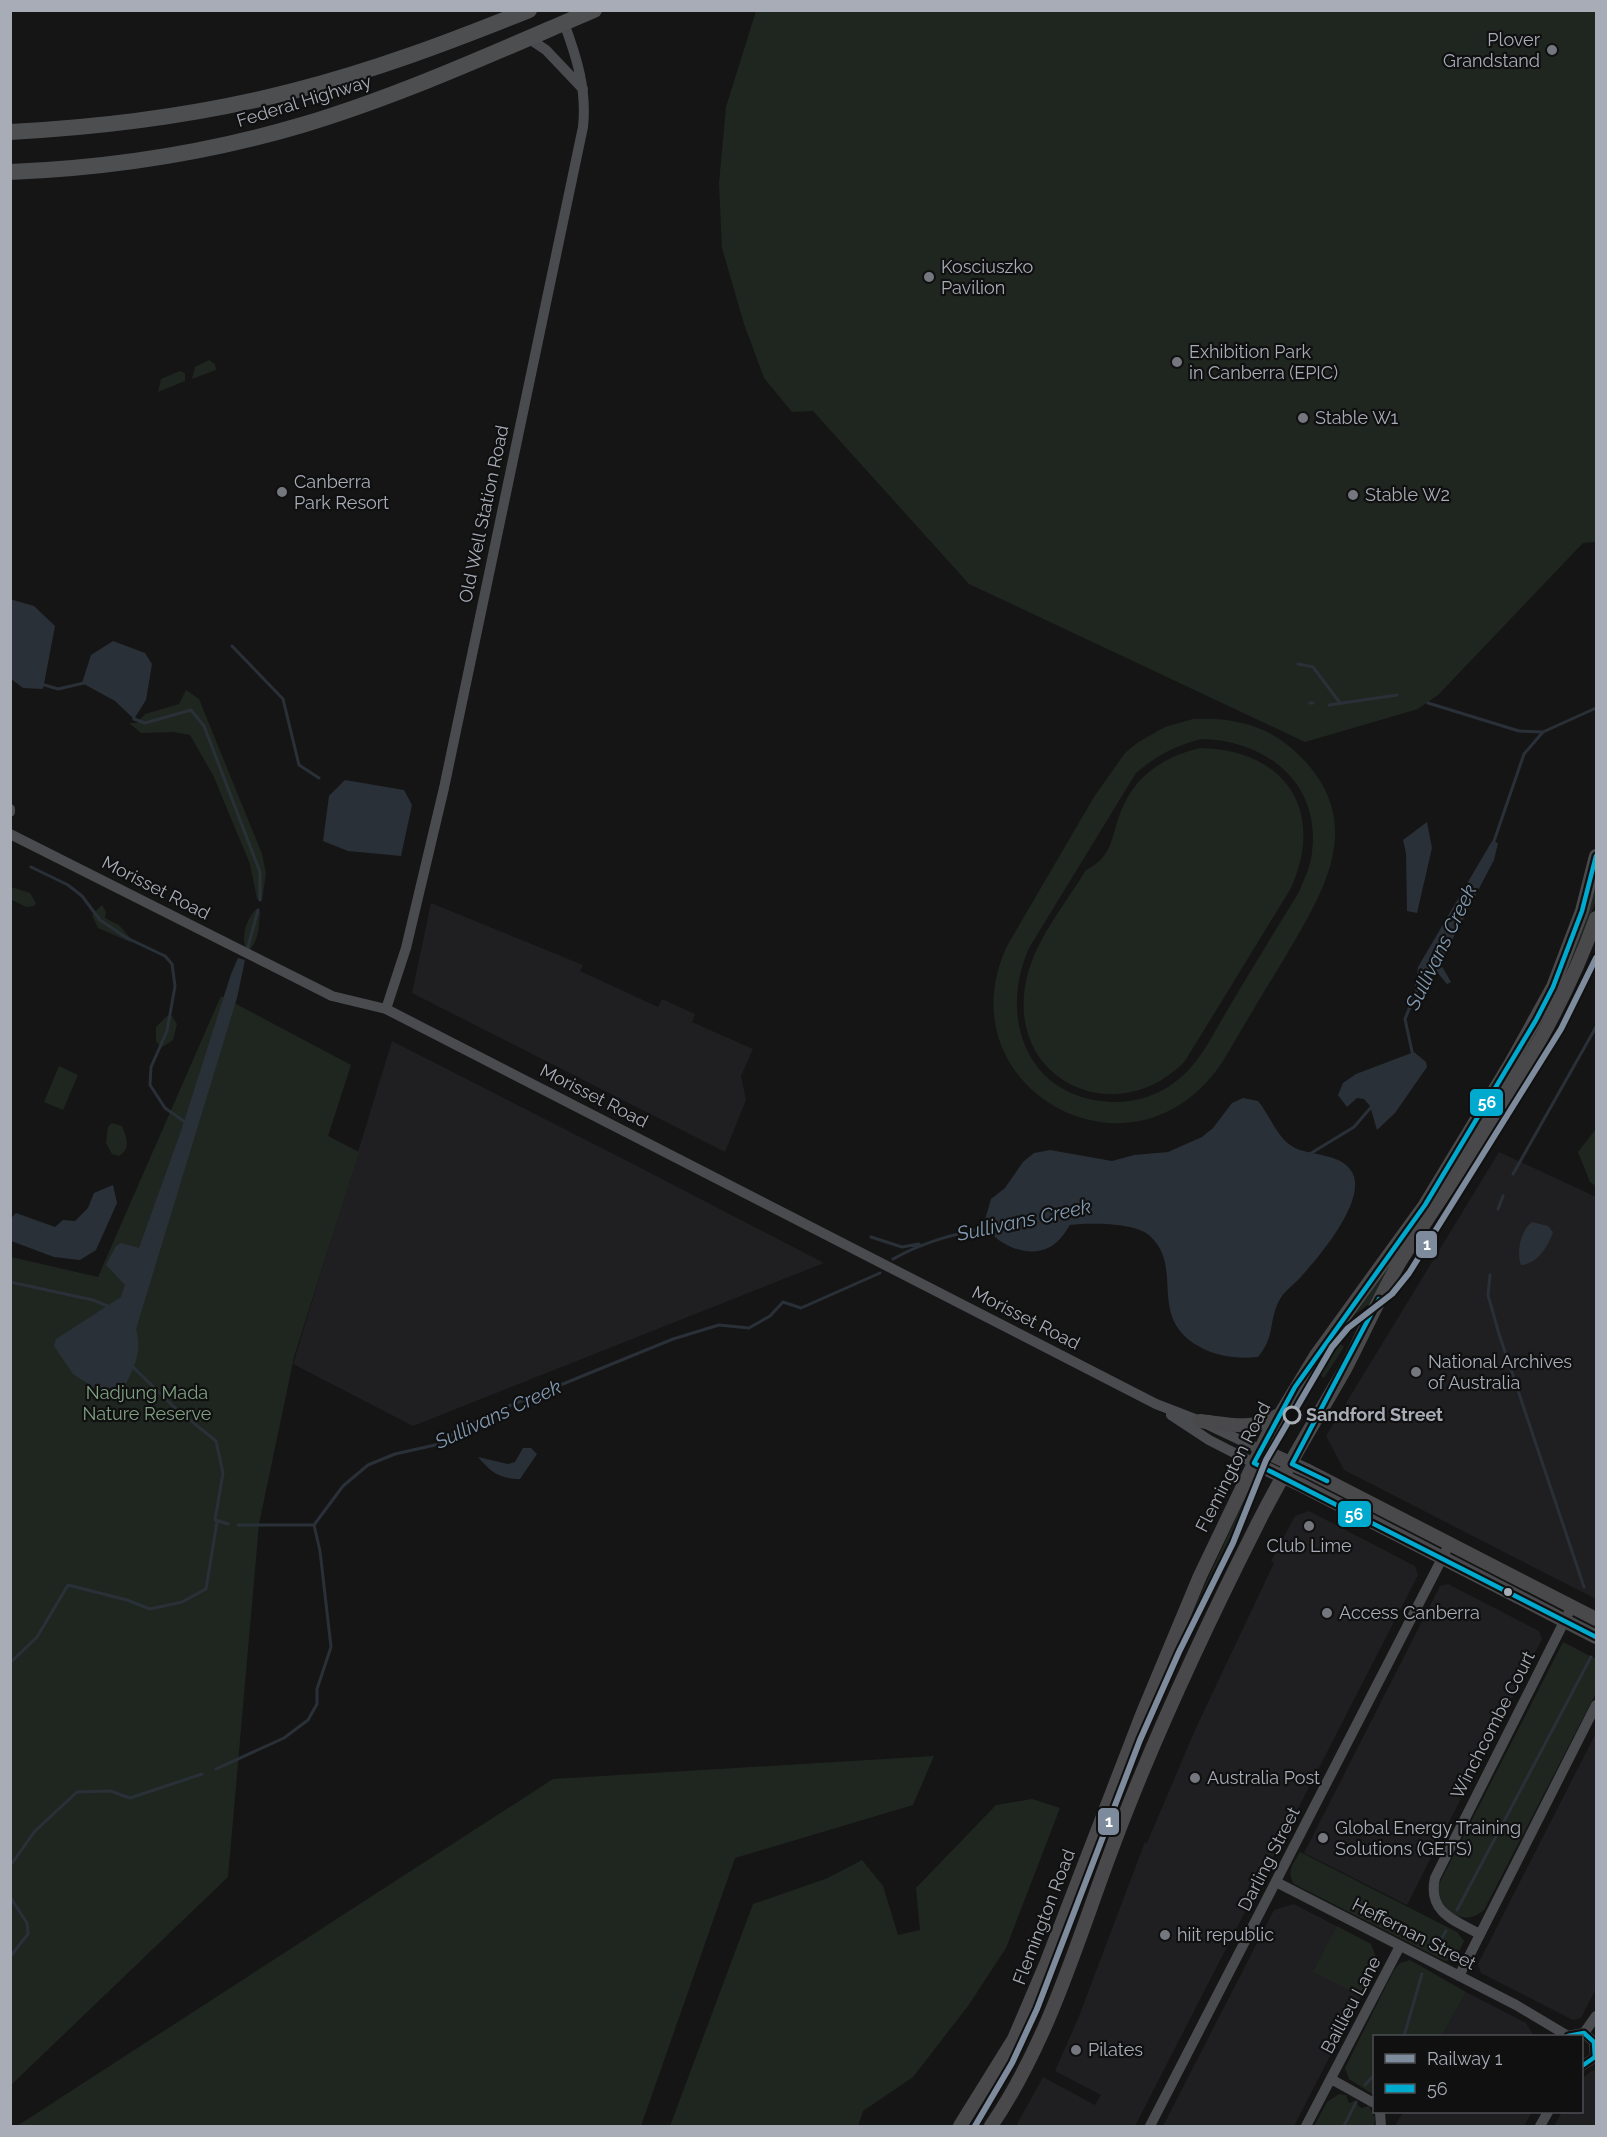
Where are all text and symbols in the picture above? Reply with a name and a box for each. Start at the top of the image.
place label: Plover Grandstand [1443,29,1541,71]
marker: Plover Grandstand [1545,43,1559,57]
street label: Federal Highway [234,70,374,131]
place label: Kosciuszko Pavilion [941,256,1034,298]
marker: Kosciuszko Pavilion [922,270,936,284]
place label: Exhibition Park in Canberra (EPIC) [1189,341,1338,383]
marker: Exhibition Park in Canberra (EPIC) [1170,355,1184,369]
place label: Stable W1 [1315,407,1399,428]
marker: Stable W1 [1296,411,1310,425]
street label: Old Well Station Road [454,423,513,605]
place label: Canberra Park Resort [294,471,389,513]
place label: Stable W2 [1365,484,1450,505]
marker: Canberra Park Resort [275,485,289,499]
marker: Stable W2 [1346,488,1360,502]
street label: Morisset Road [99,851,214,924]
water label: Sullivans Creek [1400,880,1482,1015]
street label: Morisset Road [537,1059,652,1132]
line badge: 56 [1469,1088,1504,1117]
text: 56 [1478,1093,1497,1112]
water label: Sullivans Creek [954,1194,1094,1246]
line badge: 1 [1415,1230,1438,1259]
text: 1 [1423,1235,1431,1254]
street label: Morisset Road [969,1281,1084,1354]
place label: National Archives of Australia [1428,1351,1572,1393]
marker: National Archives of Australia [1409,1365,1423,1379]
water label: Sullivans Creek [430,1374,565,1454]
park label: Nadjung Mada Nature Reserve [83,1382,212,1424]
street label: Flemington Road [1191,1398,1274,1535]
place label: Sandford Street [1306,1404,1443,1425]
marker: Sandford Street [1283,1406,1301,1424]
line badge: 56 [1337,1500,1372,1528]
text: 56 [1345,1505,1364,1524]
marker: Club Lime [1302,1519,1316,1533]
place label: Club Lime [1266,1535,1352,1556]
unlabelled marker [1502,1586,1514,1598]
place label: Access Canberra [1339,1602,1480,1623]
marker: Access Canberra [1320,1606,1334,1620]
street label: Winchcombe Court [1446,1647,1539,1802]
place label: Australia Post [1207,1767,1320,1788]
marker: Australia Post [1188,1771,1202,1785]
street label: Darling Street [1233,1803,1304,1914]
line badge: 1 [1097,1807,1120,1836]
text: 1 [1105,1812,1113,1831]
place label: Global Energy Training Solutions (GETS) [1335,1817,1521,1859]
marker: Global Energy Training Solutions (GETS) [1316,1831,1330,1845]
street label: Flemington Road [1008,1846,1079,1987]
street label: Heffernan Street [1349,1893,1480,1974]
place label: hiit republic [1177,1924,1274,1945]
marker: hiit republic [1158,1928,1172,1942]
street label: Baillieu Lane [1316,1952,1385,2057]
legend [1373,2035,1583,2113]
place label: Pilates [1088,2039,1143,2060]
marker: Pilates [1069,2043,1083,2057]
text: Railway 1 [1427,2048,1503,2069]
text: 56 [1427,2078,1448,2099]

